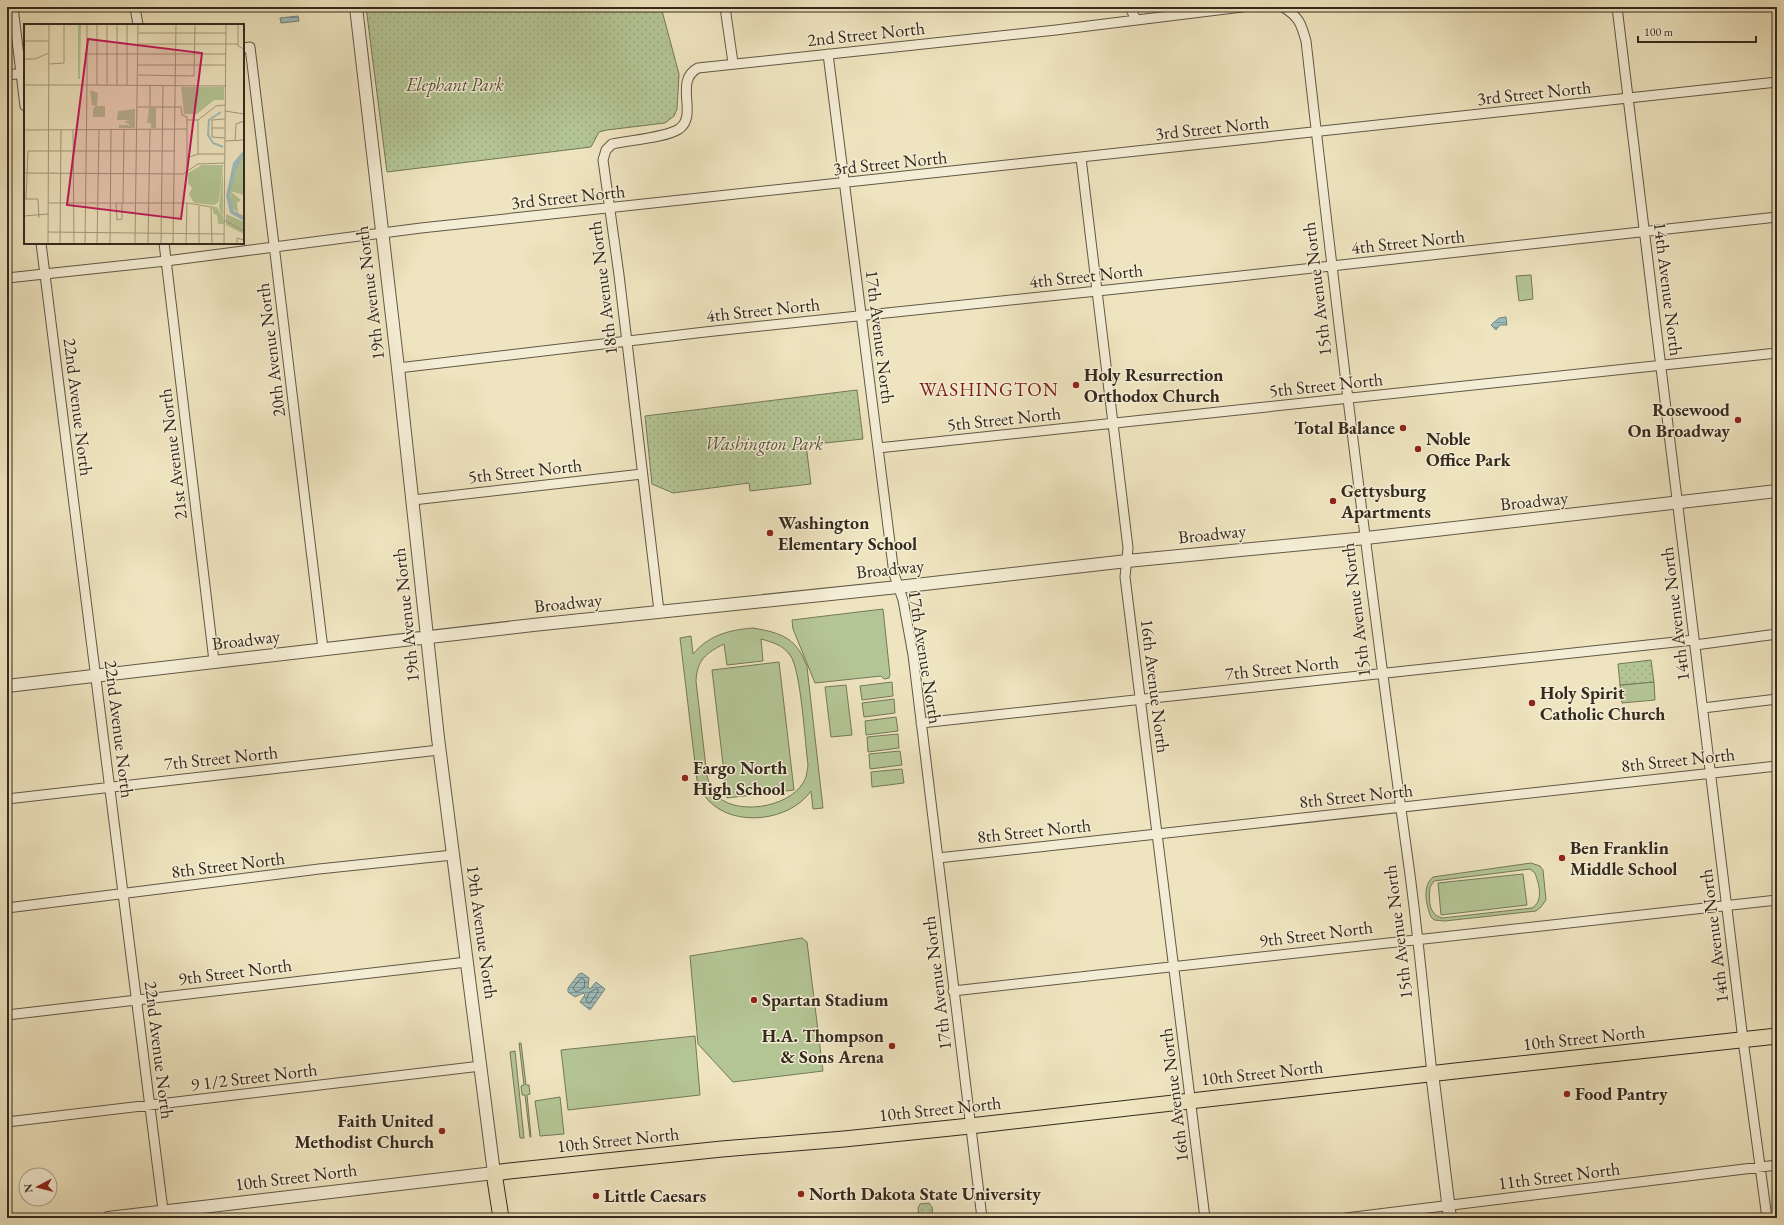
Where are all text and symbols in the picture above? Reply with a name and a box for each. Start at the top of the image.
street label: 2nd Street North [806,16,926,51]
scale bar [1638,18,1756,44]
inset map [24,24,244,244]
text: 100 m [1644,24,1674,40]
park label: Elephant Park [405,73,504,97]
street label: 3rd Street North [1476,75,1592,110]
street label: 3rd Street North [1154,110,1270,145]
street label: 3rd Street North [832,145,948,180]
street label: 3rd Street North [510,179,626,214]
street label: 18th Avenue North [583,220,622,357]
street label: 14th Avenue North [1649,220,1688,357]
street label: 15th Avenue North [1297,221,1336,358]
street label: 4th Street North [1350,224,1466,259]
street label: 19th Avenue North [350,225,389,362]
street label: 4th Street North [1028,258,1144,293]
street label: 17th Avenue North [861,268,900,405]
street label: 20th Avenue North [251,282,290,419]
street label: 4th Street North [705,292,821,327]
street label: 22nd Avenue North [59,337,98,477]
place label: Holy Resurrection Orthodox Church [1084,363,1223,407]
street label: 5th Street North [1268,367,1384,402]
district label: WASHINGTON [919,377,1059,402]
marker: Holy Resurrection Orthodox Church [1071,380,1081,390]
street label: 21st Avenue North [153,387,192,521]
place label: Rosewood On Broadway [1628,398,1730,442]
street label: 5th Street North [946,401,1062,436]
marker: Rosewood On Broadway [1733,415,1743,425]
place label: Total Balance [1294,416,1395,439]
marker: Total Balance [1398,423,1408,433]
place label: Noble Office Park [1426,427,1512,471]
park label: Washington Park [704,432,824,456]
marker: Noble Office Park [1413,444,1423,454]
street label: 5th Street North [467,453,583,488]
place label: Gettysburg Apartments [1340,479,1431,523]
street label: Broadway [1499,485,1569,516]
marker: Gettysburg Apartments [1328,496,1338,506]
place label: Washington Elementary School [778,511,917,555]
street label: Broadway [1177,518,1247,549]
marker: Washington Elementary School [765,528,775,538]
street label: 15th Avenue North [1336,542,1375,679]
street label: 14th Avenue North [1655,546,1694,683]
street label: 19th Avenue North [387,547,424,683]
street label: Broadway [855,553,925,584]
street label: Broadway [533,587,603,618]
street label: 17th Avenue North [904,588,947,725]
street label: 16th Avenue North [1136,617,1175,754]
street label: Broadway [211,624,281,655]
street label: 7th Street North [1224,650,1340,685]
street label: 22nd Avenue North [100,659,139,799]
place label: Holy Spirit Catholic Church [1540,681,1665,725]
marker: Holy Spirit Catholic Church [1527,698,1537,708]
street label: 7th Street North [163,740,279,775]
street label: 8th Street North [1620,742,1736,777]
place label: Fargo North High School [693,756,787,800]
marker: Fargo North High School [680,773,690,783]
street label: 8th Street North [1298,778,1414,813]
street label: 8th Street North [976,813,1092,848]
place label: Ben Franklin Middle School [1570,836,1677,880]
street label: 8th Street North [170,846,286,883]
marker: Ben Franklin Middle School [1557,853,1567,863]
street label: 19th Avenue North [462,863,503,1000]
street label: 15th Avenue North [1378,864,1417,1001]
street label: 14th Avenue North [1694,868,1733,1005]
street label: 17th Avenue North [917,915,956,1052]
street label: 9th Street North [1258,915,1374,952]
street label: 9th Street North [177,953,293,990]
street label: 22nd Avenue North [140,980,179,1120]
place label: Spartan Stadium [762,988,889,1011]
marker: Spartan Stadium [749,995,759,1005]
street label: 10th Street North [1522,1020,1646,1055]
place label: H.A. Thompson & Sons Arena [762,1024,884,1068]
street label: 16th Avenue North [1154,1027,1193,1164]
marker: H.A. Thompson & Sons Arena [887,1041,897,1051]
street label: 10th Street North [1200,1055,1324,1090]
street label: 9 1/2 Street North [189,1057,319,1096]
place label: Food Pantry [1575,1082,1668,1105]
marker: Food Pantry [1562,1089,1572,1099]
street label: 10th Street North [878,1091,1002,1126]
place label: Faith United Methodist Church [294,1109,434,1153]
street label: 10th Street North [556,1122,680,1157]
marker: Faith United Methodist Church [437,1126,447,1136]
street label: 11th Street North [1496,1157,1621,1194]
street label: 10th Street North [233,1158,358,1195]
north arrow [18,1167,58,1207]
place label: North Dakota State University [809,1182,1041,1205]
text: N [21,1183,36,1193]
place label: Little Caesars [604,1184,706,1207]
marker: North Dakota State University [796,1189,806,1199]
marker: Little Caesars [591,1191,601,1201]

